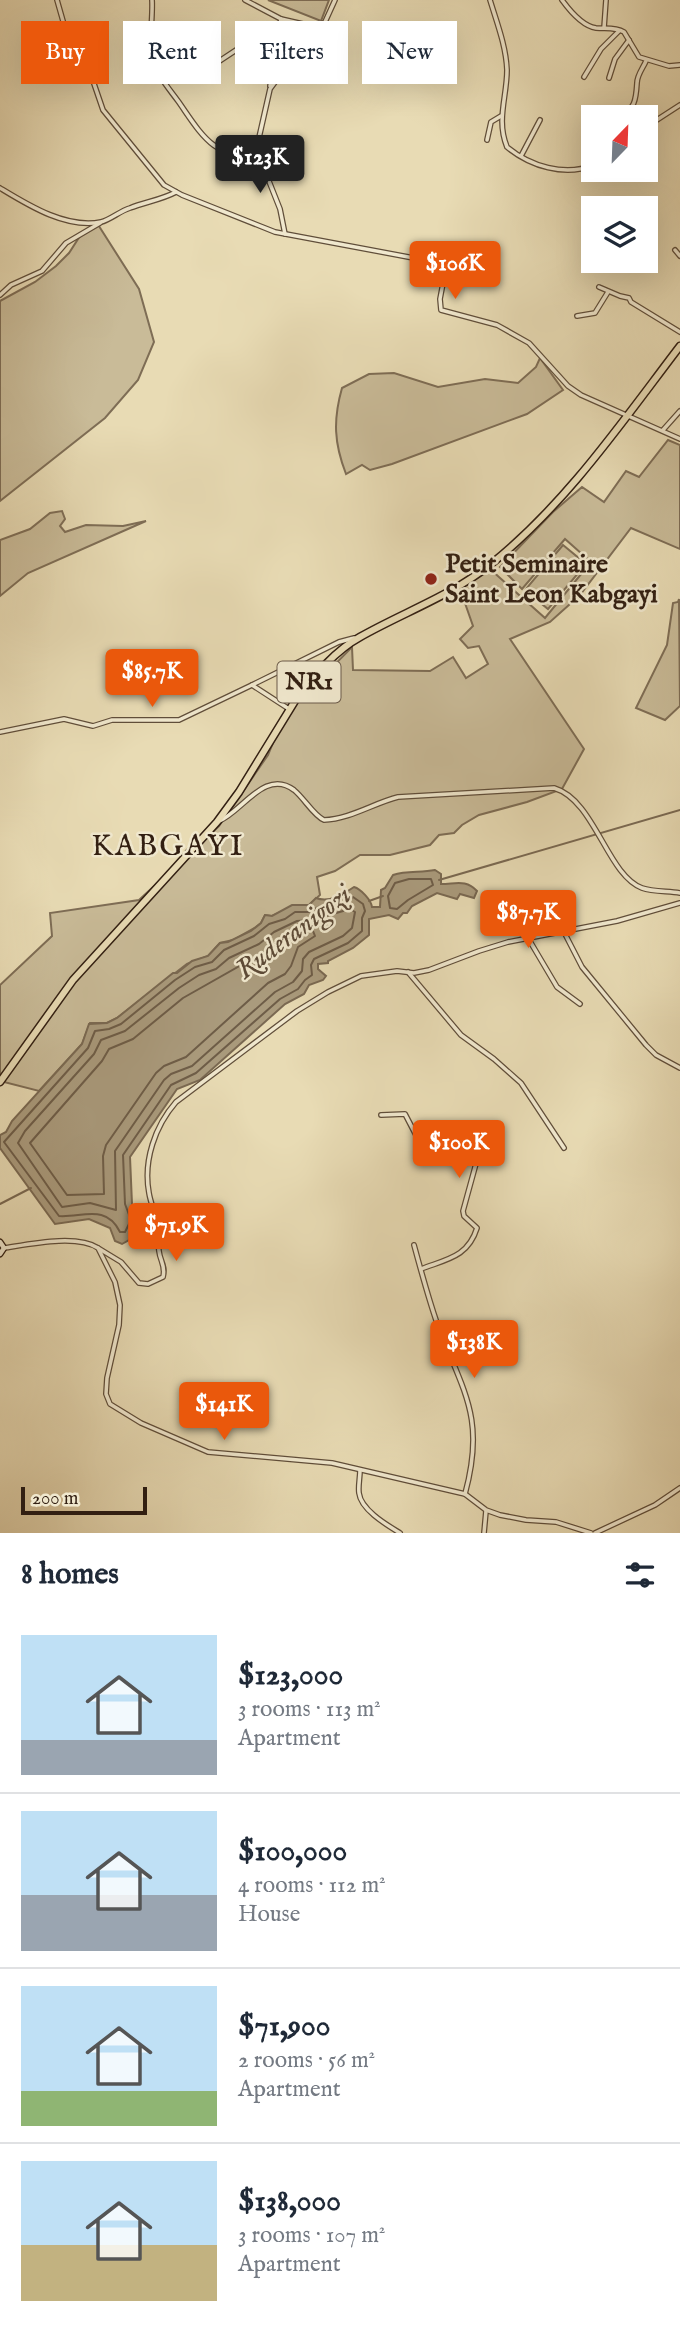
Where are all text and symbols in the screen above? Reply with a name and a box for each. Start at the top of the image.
chip: Buy [21,21,109,84]
chip: Rent [123,21,221,84]
chip: Filters [235,21,348,84]
chip: New [362,21,457,84]
north arrow [581,105,658,182]
map controls [581,105,658,273]
pin: $123K [211,136,309,195]
text: $123K [231,143,289,172]
button: layers [581,196,658,273]
pin: $106K [406,242,504,301]
text: $106K [426,249,484,278]
place label: Petit Seminaire Saint Leon Kabgayi [445,548,658,611]
marker: Petit Seminaire Saint Leon Kabgayi [423,571,439,587]
pin: $85.7K [95,650,209,709]
text: $85.7K [121,657,183,686]
road number: NR1 [278,662,340,702]
district label: KABGAYI [91,828,245,866]
water label: Ruderanigozi [229,877,360,988]
pin: $87.7K [471,890,585,950]
text: $87.7K [496,898,560,927]
pin: $100K [410,1120,508,1180]
text: $100K [429,1128,489,1157]
pin: $71.9K [119,1204,233,1263]
text: $71.9K [144,1211,208,1240]
pin: $138K [425,1320,523,1380]
text: $138K [446,1328,502,1357]
pin: $141K [175,1382,273,1442]
text: $141K [195,1390,253,1419]
scale bar [21,1484,147,1516]
text: 200 m [32,1487,78,1511]
text: 8 homes [21,1556,119,1594]
icon: filters [621,1556,659,1594]
text: $123,000 [238,1657,343,1695]
icon: home [77,1663,161,1747]
text: 3 rooms · 113 m² [238,1695,381,1724]
text: Apartment [238,1724,341,1753]
text: $100,000 [238,1833,347,1871]
icon: home [77,1839,161,1923]
text: 4 rooms · 112 m² [238,1871,386,1900]
text: House [238,1900,300,1929]
text: $71,900 [238,2008,330,2046]
icon: home [77,2014,161,2098]
text: 2 rooms · 56 m² [238,2046,375,2075]
text: Apartment [238,2075,341,2104]
text: $138,000 [238,2183,341,2221]
icon: home [77,2189,161,2273]
text: 3 rooms · 107 m² [238,2221,386,2250]
text: Apartment [238,2250,341,2279]

